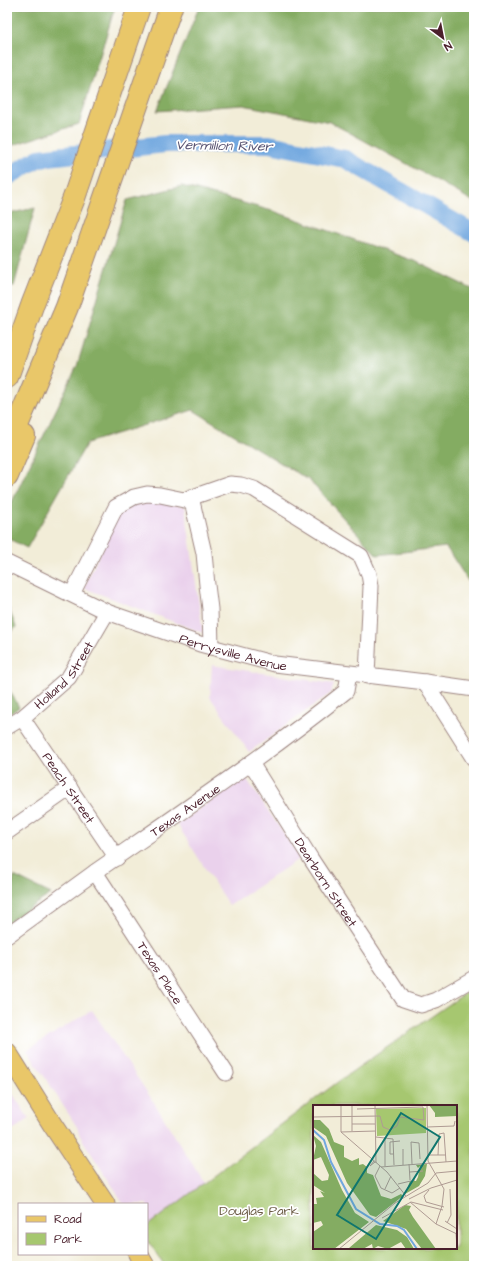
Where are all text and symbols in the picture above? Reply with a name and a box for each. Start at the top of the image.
north arrow [423,18,463,58]
text: N [441,38,455,54]
water label: Vermilion River [176,135,274,157]
street label: Perrysville Avenue [177,630,288,675]
street label: Holland Street [31,637,98,714]
street label: Peach Street [38,749,99,828]
street label: Texas Avenue [147,780,224,841]
street label: Dearborn Street [290,835,362,931]
street label: Texas Place [133,938,187,1008]
inset map [313,1105,457,1249]
park label: Douglas Park [219,1202,299,1221]
legend [18,1203,148,1255]
text: Road [54,1211,82,1228]
text: Park [54,1231,82,1248]

